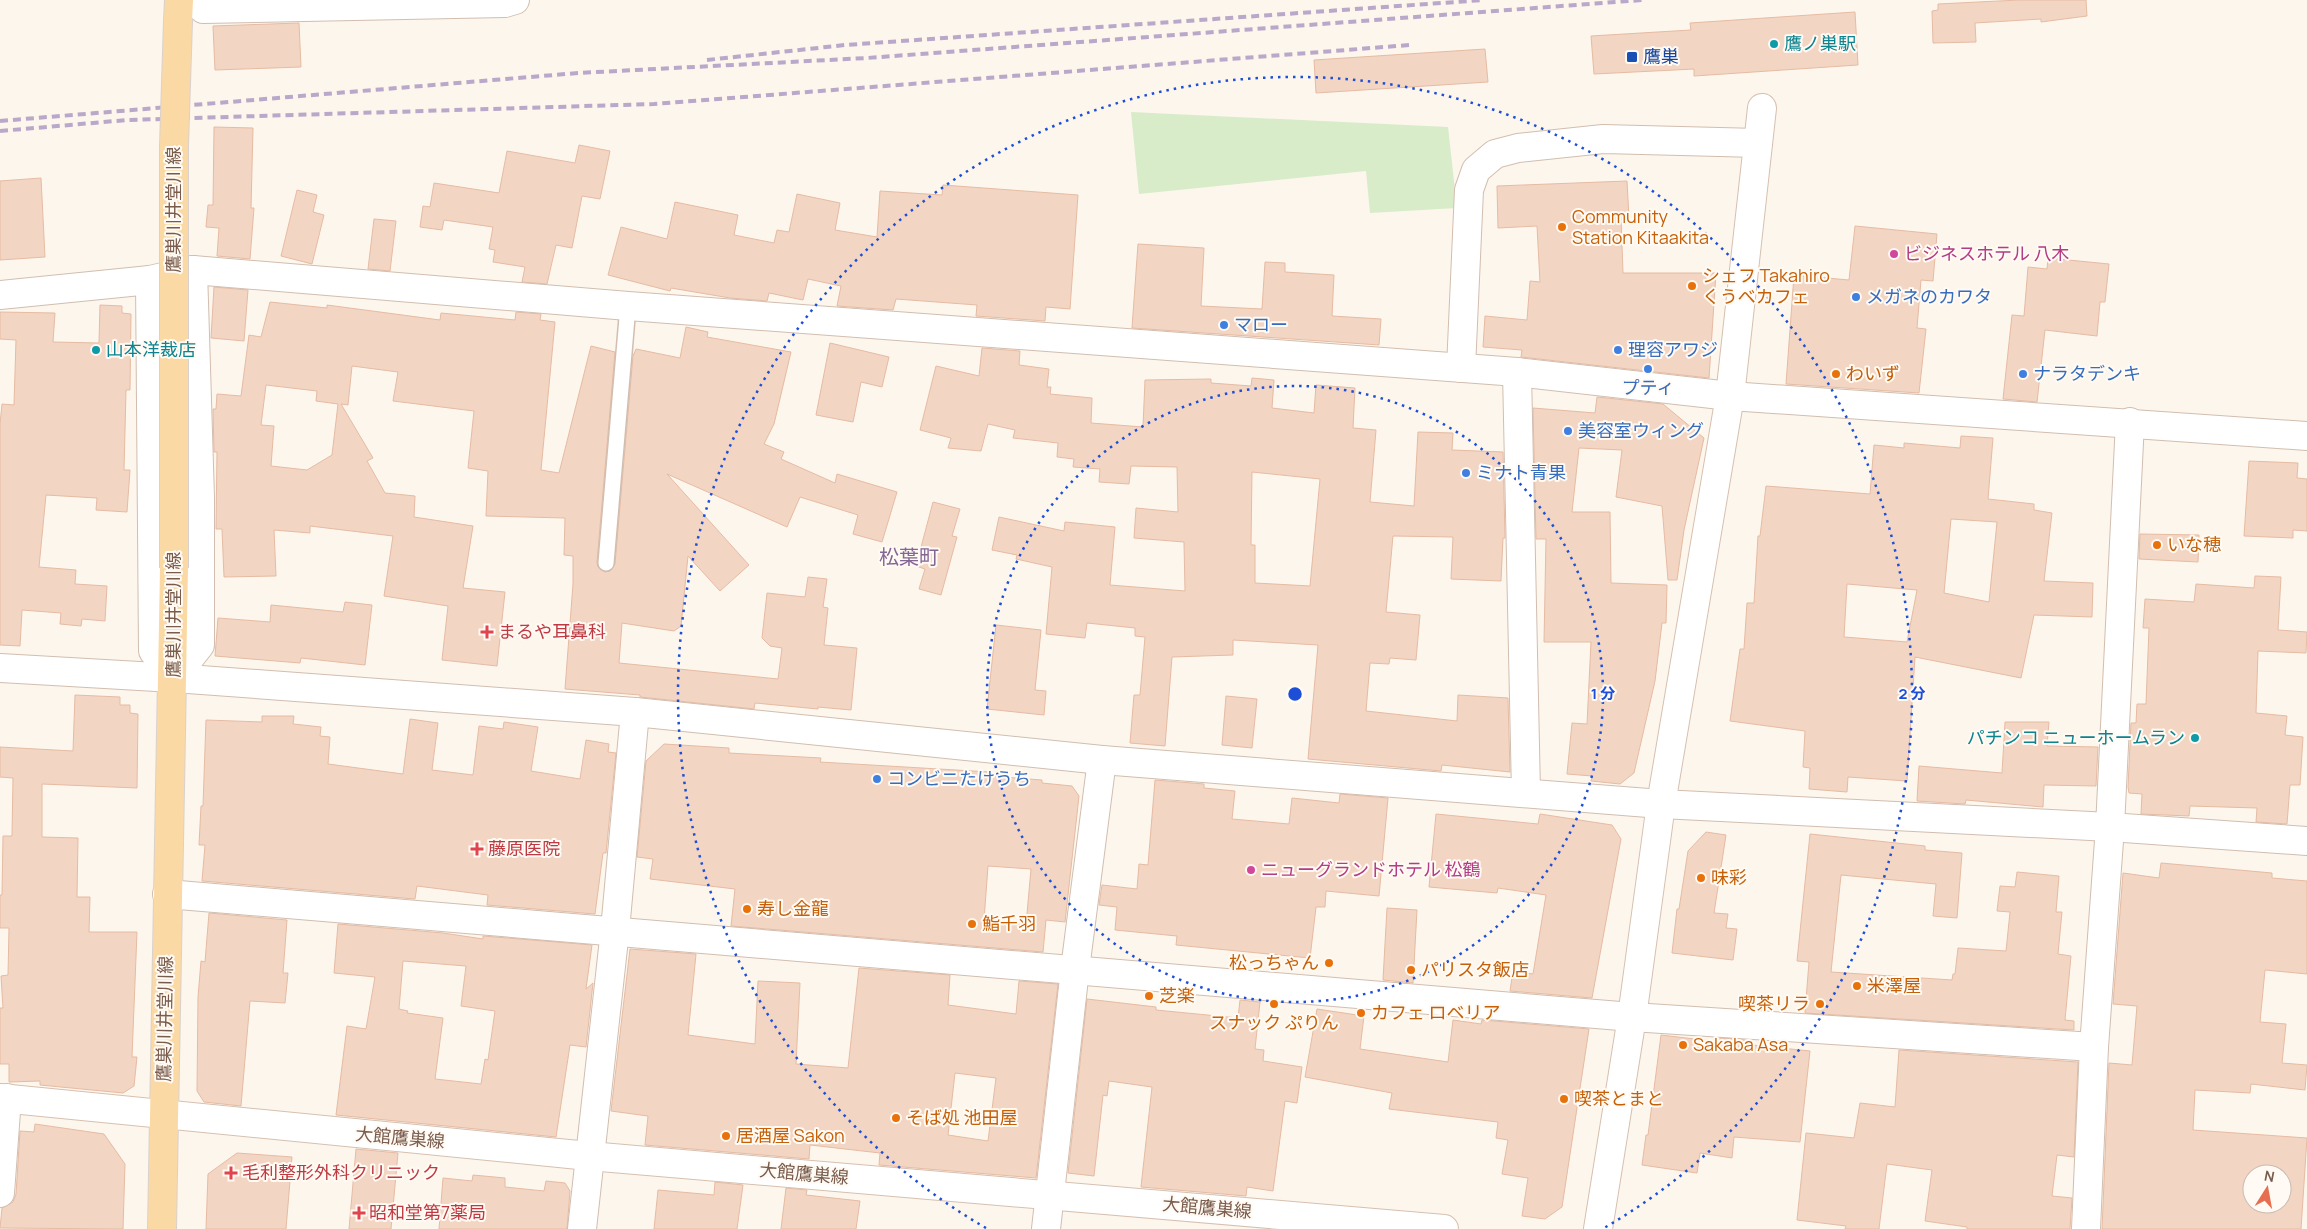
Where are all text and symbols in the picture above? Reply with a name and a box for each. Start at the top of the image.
place label: 鷹ノ巣駅 [1784,31,1856,55]
marker: 鷹ノ巣駅 [1768,38,1780,50]
place label: 鷹巣 [1643,44,1679,68]
marker: 鷹巣 [1625,50,1639,64]
street label: 鷹巣川井堂川線 [161,147,185,273]
place label: Community Station Kitaakita [1572,204,1709,249]
marker: Community Station Kitaakita [1556,221,1568,233]
place label: ビジネスホテル 八木 [1904,241,2070,265]
marker: ビジネスホテル 八木 [1888,248,1900,260]
place label: シェフ Takahiro くうべカフェ [1702,263,1830,308]
marker: シェフ Takahiro くうべカフェ [1686,280,1698,292]
place label: メガネのカワタ [1866,284,1992,308]
marker: メガネのカワタ [1850,291,1862,303]
place label: マロー [1234,312,1288,336]
marker: マロー [1218,319,1230,331]
place label: 山本洋裁店 [106,337,196,361]
place label: 理容アワジ [1628,337,1718,361]
marker: 山本洋裁店 [90,344,102,356]
marker: 理容アワジ [1612,344,1624,356]
place label: わいず [1846,361,1900,385]
place label: ナラタデンキ [2033,361,2141,385]
marker: プティ [1642,363,1654,375]
marker: わいず [1830,368,1842,380]
marker: ナラタデンキ [2017,368,2029,380]
place label: プティ [1622,375,1674,399]
place label: 美容室ウィング [1578,418,1704,442]
marker: 美容室ウィング [1562,425,1574,437]
place label: ミナト青果 [1476,460,1566,484]
marker: ミナト青果 [1460,467,1472,479]
place label: いな穂 [2167,532,2221,556]
marker: いな穂 [2151,539,2163,551]
district label: 松葉町 [879,543,939,570]
street label: 鷹巣川井堂川線 [161,552,185,678]
place label: まるや耳鼻科 [498,619,606,643]
marker: まるや耳鼻科 [480,625,494,639]
text: 1 分 [1591,683,1615,704]
text: 2 分 [1899,683,1925,704]
centre of rings [1286,685,1304,703]
place label: パチンコ ニューホームラン [1967,725,2185,749]
marker: パチンコ ニューホームラン [2189,732,2201,744]
place label: コンビニたけうち [887,766,1031,790]
marker: コンビニたけうち [871,773,883,785]
place label: 藤原医院 [488,836,560,860]
marker: 藤原医院 [470,842,484,856]
place label: ニューグランドホテル 松鶴 [1261,857,1481,881]
marker: ニューグランドホテル 松鶴 [1245,864,1257,876]
place label: 味彩 [1711,865,1747,889]
marker: 味彩 [1695,872,1707,884]
place label: 寿し金龍 [757,896,829,920]
marker: 寿し金龍 [741,903,753,915]
place label: 鮨千羽 [982,911,1036,935]
marker: 鮨千羽 [966,918,978,930]
place label: 松っちゃん [1229,950,1319,974]
street label: 鷹巣川井堂川線 [151,956,177,1082]
marker: 松っちゃん [1323,957,1335,969]
place label: パリスタ飯店 [1421,957,1529,981]
marker: パリスタ飯店 [1405,964,1417,976]
place label: 米澤屋 [1867,973,1921,997]
marker: 米澤屋 [1851,980,1863,992]
place label: 芝楽 [1159,983,1195,1007]
marker: 芝楽 [1143,990,1155,1002]
place label: 喫茶リラ [1738,991,1810,1015]
marker: スナック ぷりん [1268,998,1280,1010]
marker: 喫茶リラ [1814,998,1826,1010]
place label: カフェ ロベリア [1371,1000,1501,1024]
marker: カフェ ロベリア [1355,1007,1367,1019]
place label: スナック ぷりん [1209,1010,1339,1034]
place label: Sakaba Asa [1693,1032,1788,1056]
marker: Sakaba Asa [1677,1039,1689,1051]
place label: 喫茶とまと [1574,1086,1664,1110]
marker: 喫茶とまと [1558,1093,1570,1105]
place label: そば処 池田屋 [906,1105,1018,1129]
marker: そば処 池田屋 [890,1112,902,1124]
street label: 大館鷹巣線 [354,1121,446,1153]
place label: 居酒屋 Sakon [736,1123,845,1147]
marker: 居酒屋 Sakon [720,1130,732,1142]
street label: 大館鷹巣線 [758,1157,850,1189]
place label: 毛利整形外科クリニック [242,1160,440,1184]
north arrow [2242,1164,2292,1214]
text: N [2263,1165,2276,1186]
marker: 毛利整形外科クリニック [224,1166,238,1180]
street label: 大館鷹巣線 [1161,1191,1253,1223]
place label: 昭和堂第7薬局 [369,1200,486,1224]
marker: 昭和堂第7薬局 [353,1207,365,1219]

